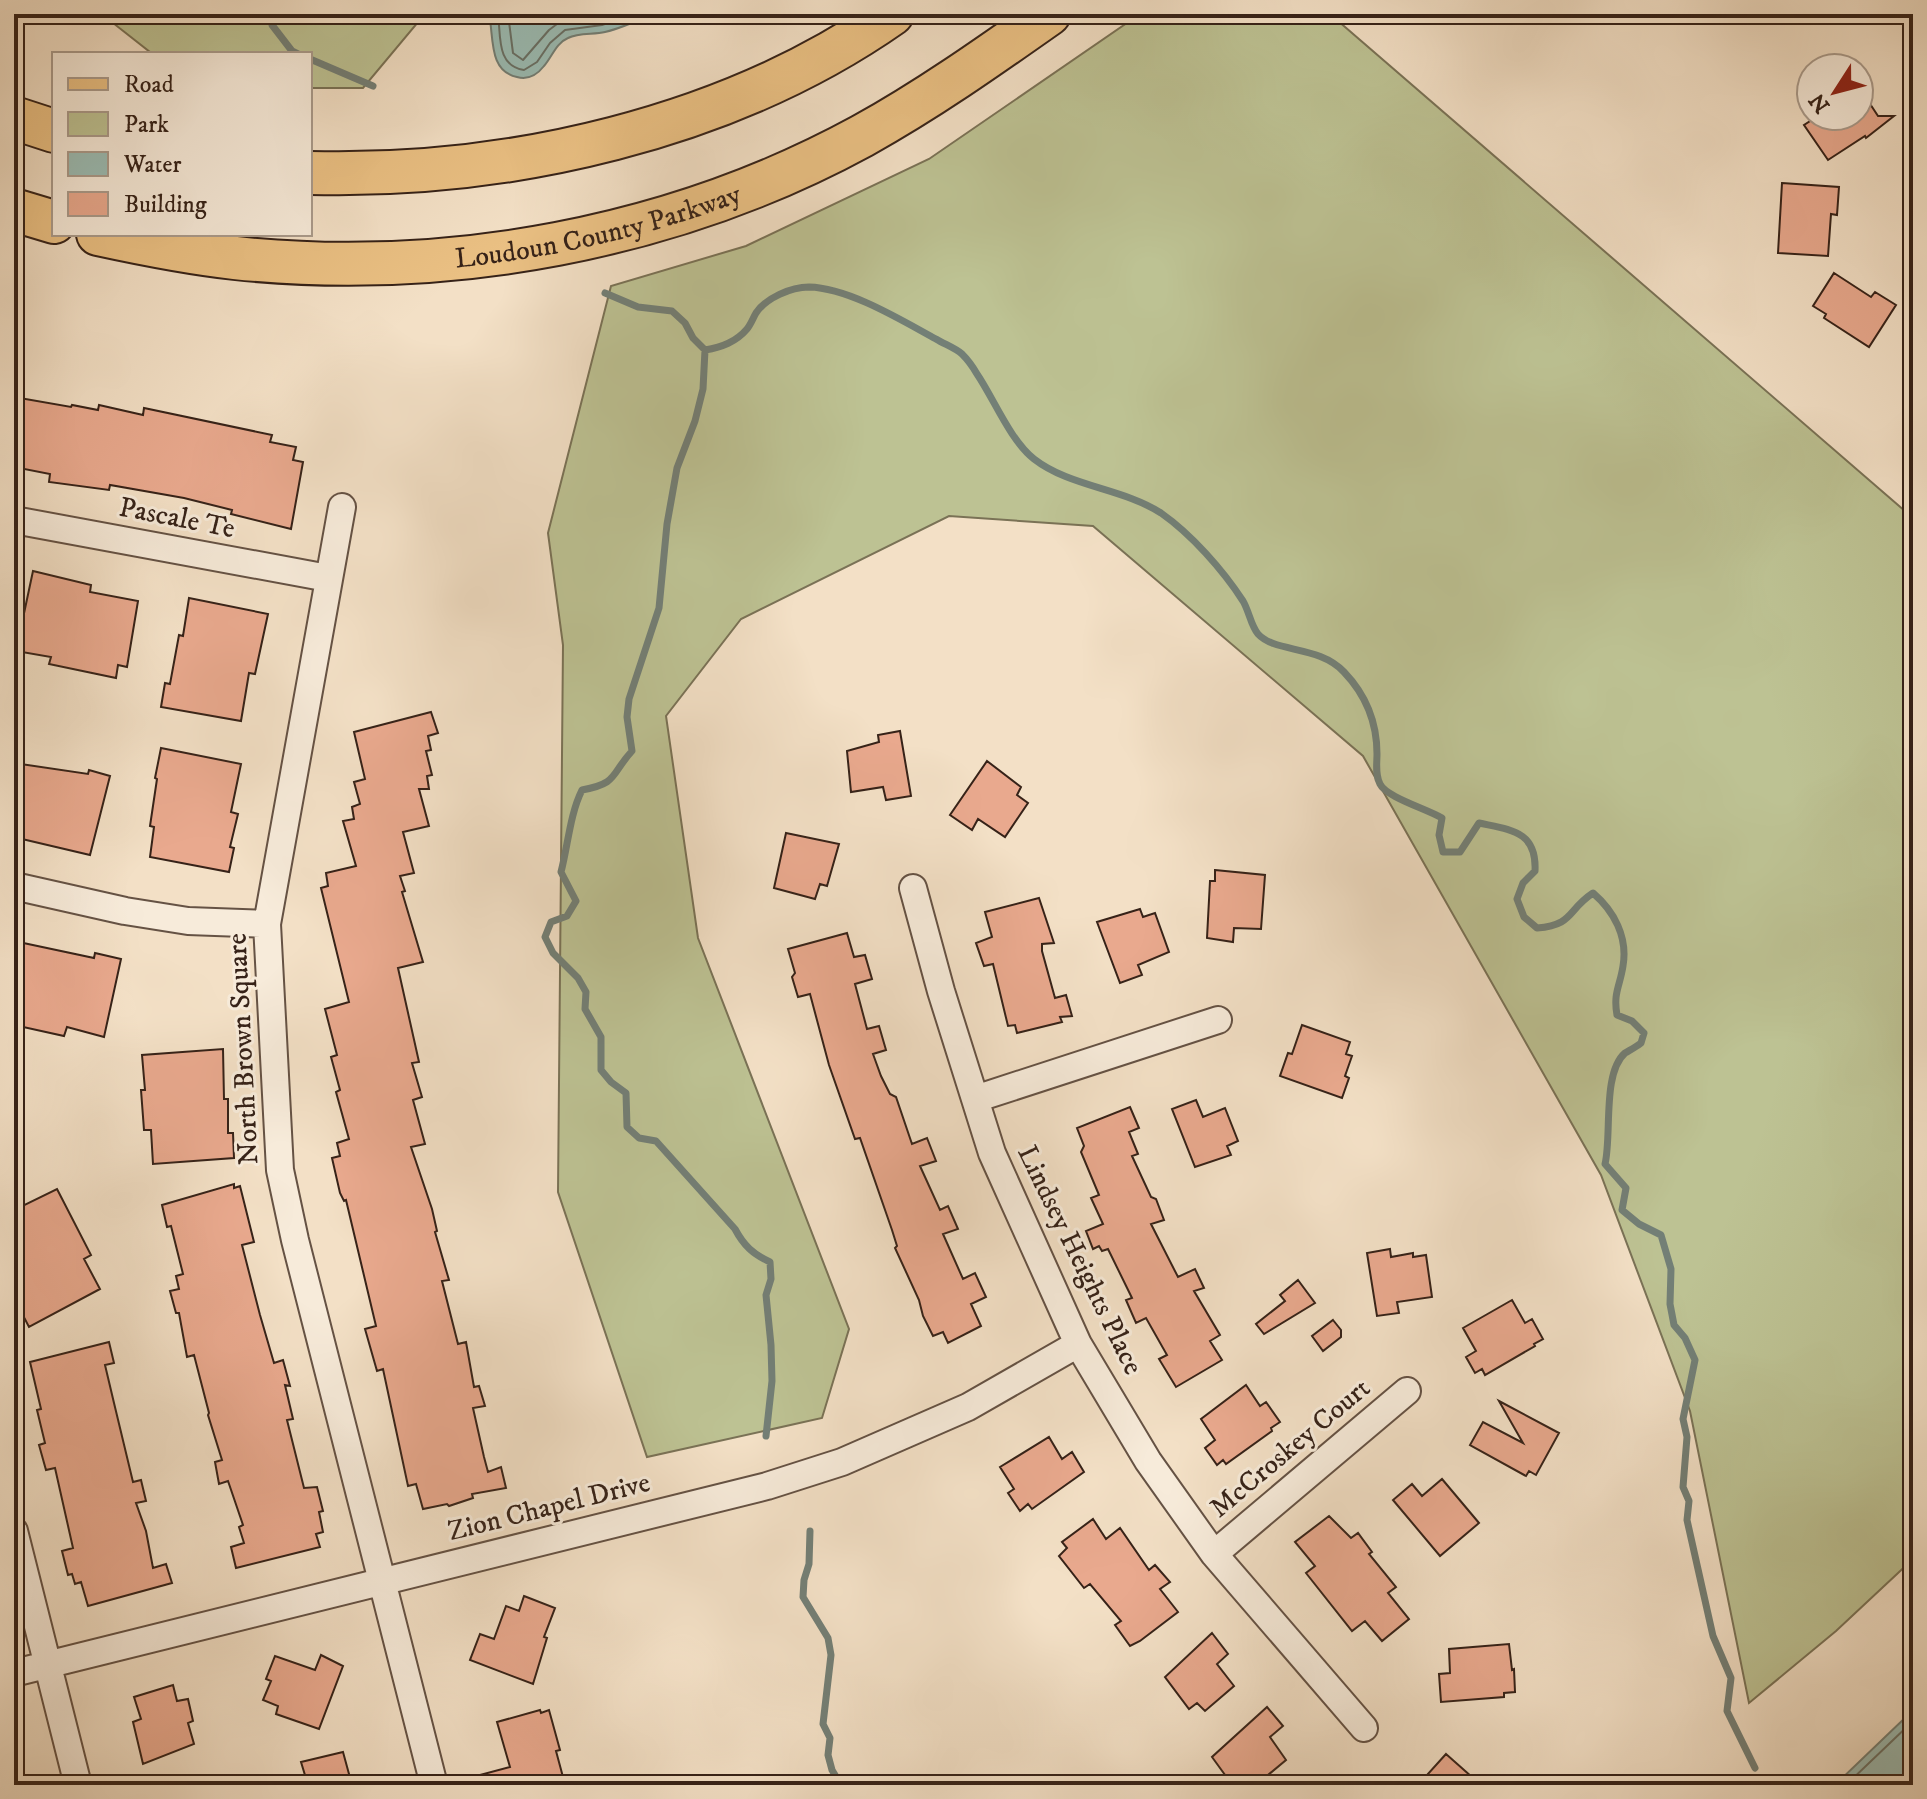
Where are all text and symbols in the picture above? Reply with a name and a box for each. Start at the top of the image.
legend [52,52,312,236]
north arrow [1795,52,1875,132]
text: Road [124,70,174,100]
text: N [1804,88,1836,118]
text: Park [124,110,169,140]
text: Water [123,150,181,180]
street label: Loudoun County Parkway [453,176,746,276]
text: Building [124,190,207,220]
street label: Pascale Te [116,490,238,546]
street label: North Brown Square [219,932,267,1166]
street label: Lindsey Heights Place [1009,1140,1151,1380]
street label: McCroskey Court [1203,1371,1377,1525]
street label: Zion Chapel Drive [444,1465,654,1549]

